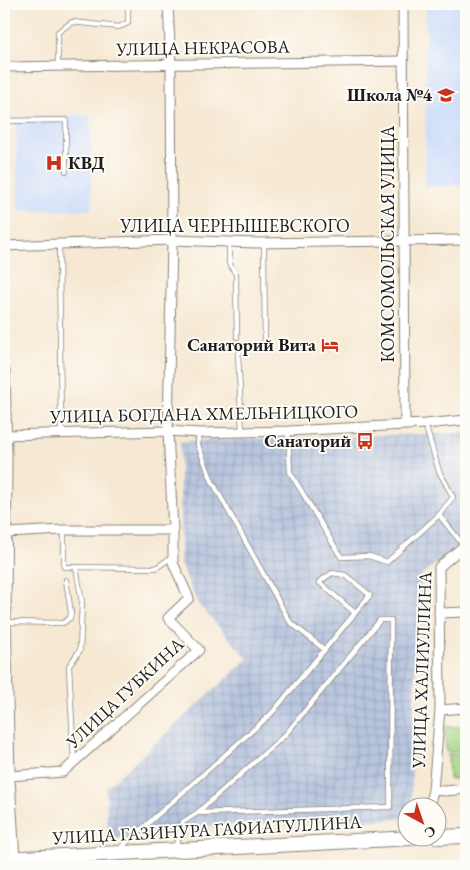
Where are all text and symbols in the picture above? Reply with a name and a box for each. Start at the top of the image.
street label: УЛИЦА НЕКРАСОВА [115,34,291,61]
place label: Школа №4 [347,83,432,106]
school or university icon: Школа №4 [436,85,456,105]
street label: КОМСОМОЛЬСКАЯ УЛИЦА [376,125,399,362]
place label: КВД [68,151,105,174]
hospital icon: КВД [44,153,64,173]
street label: УЛИЦА ЧЕРНЫШЕВСКОГО [119,214,350,237]
place label: Санаторий Вита [187,333,316,356]
hotel icon: Санаторий Вита [320,335,340,355]
street label: УЛИЦА БОГДАНА ХМЕЛЬНИЦКОГО [49,399,358,428]
place label: Санаторий [264,429,351,452]
bus stop icon: Санаторий [355,431,375,451]
street label: УЛИЦА ХАЛИУЛЛИНА [407,570,436,770]
street label: УЛИЦА ГУБКИНА [60,632,189,754]
north arrow [398,798,448,848]
street label: УЛИЦА ГАЗИНУРА ГАФИАТУЛЛИНА [51,810,363,849]
text: С [421,822,440,842]

